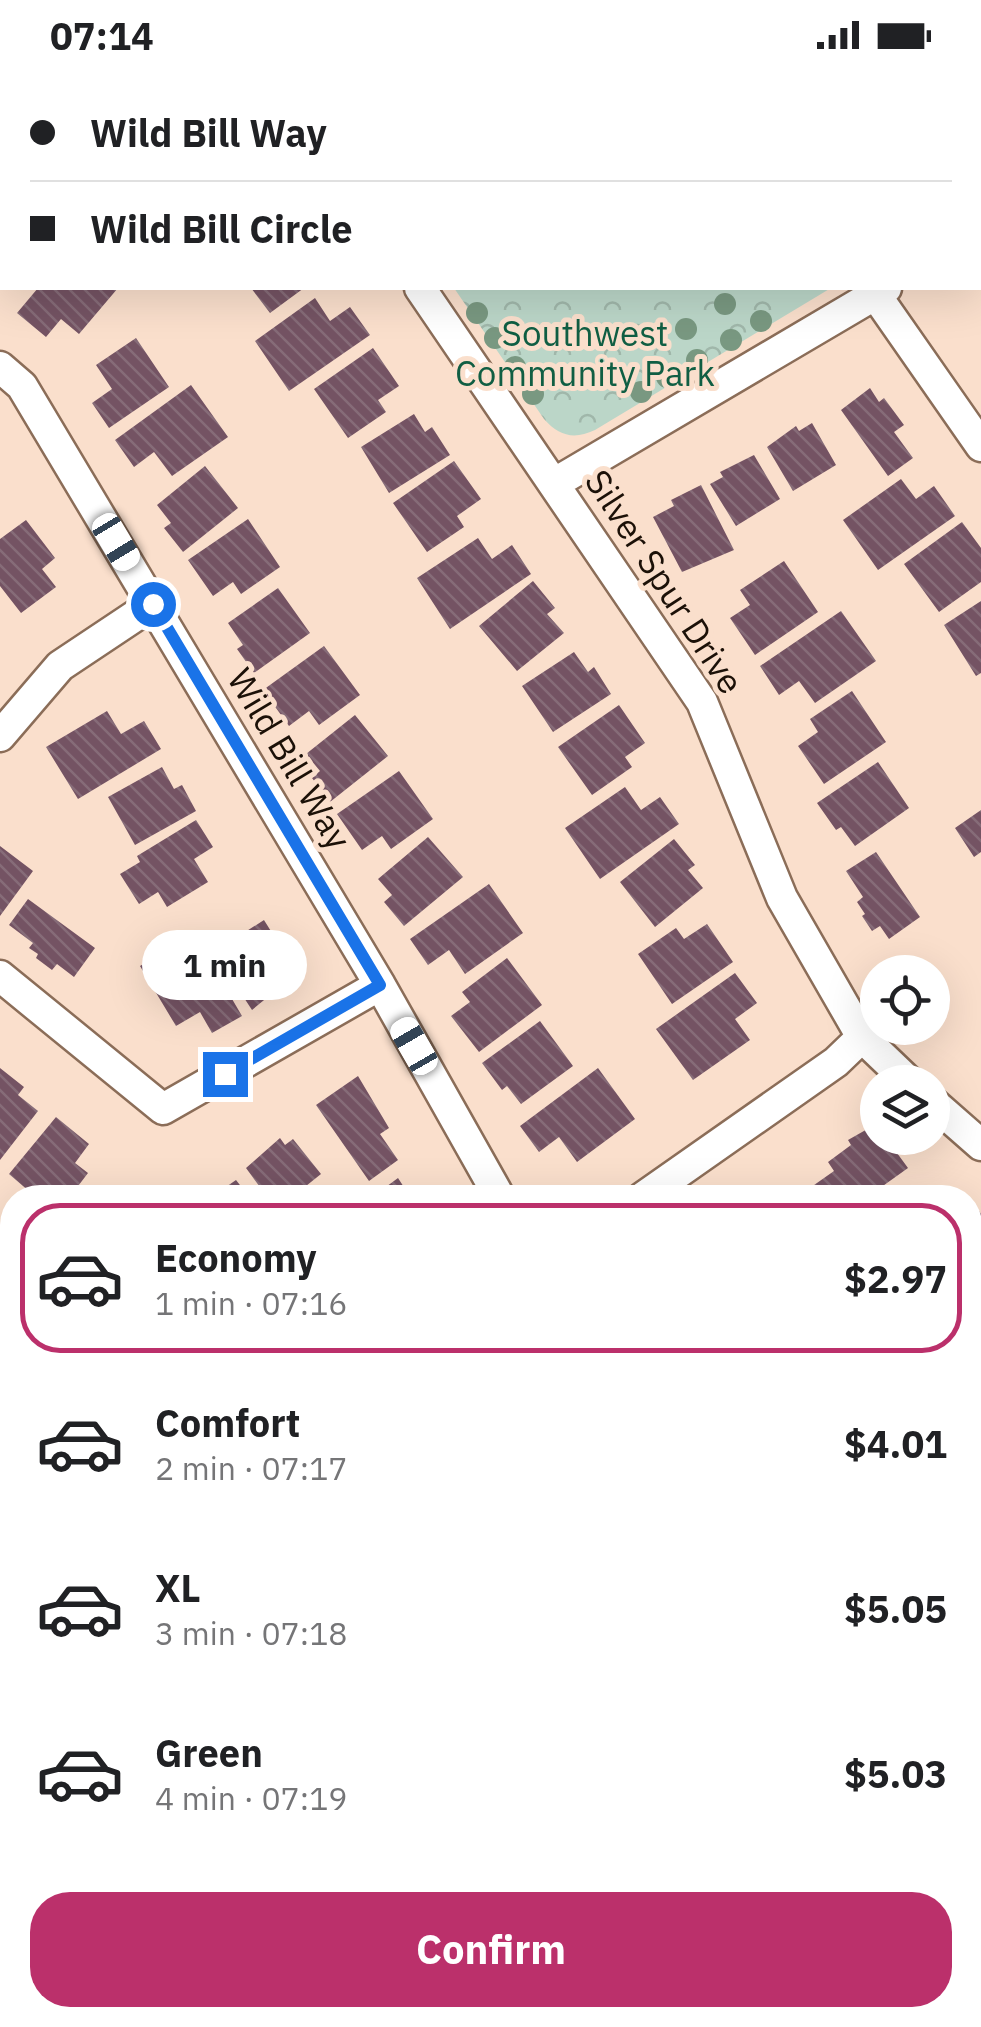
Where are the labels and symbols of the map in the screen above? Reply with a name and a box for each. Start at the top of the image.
park label: Southwest Community Park [455,310,715,396]
street label: Silver Spur Drive [575,461,754,702]
car [88,509,144,575]
route start [131,582,176,627]
street label: Wild Bill Way [218,659,362,858]
callout: 1 min [142,929,308,999]
car [386,1013,442,1079]
route end [203,1052,248,1097]

